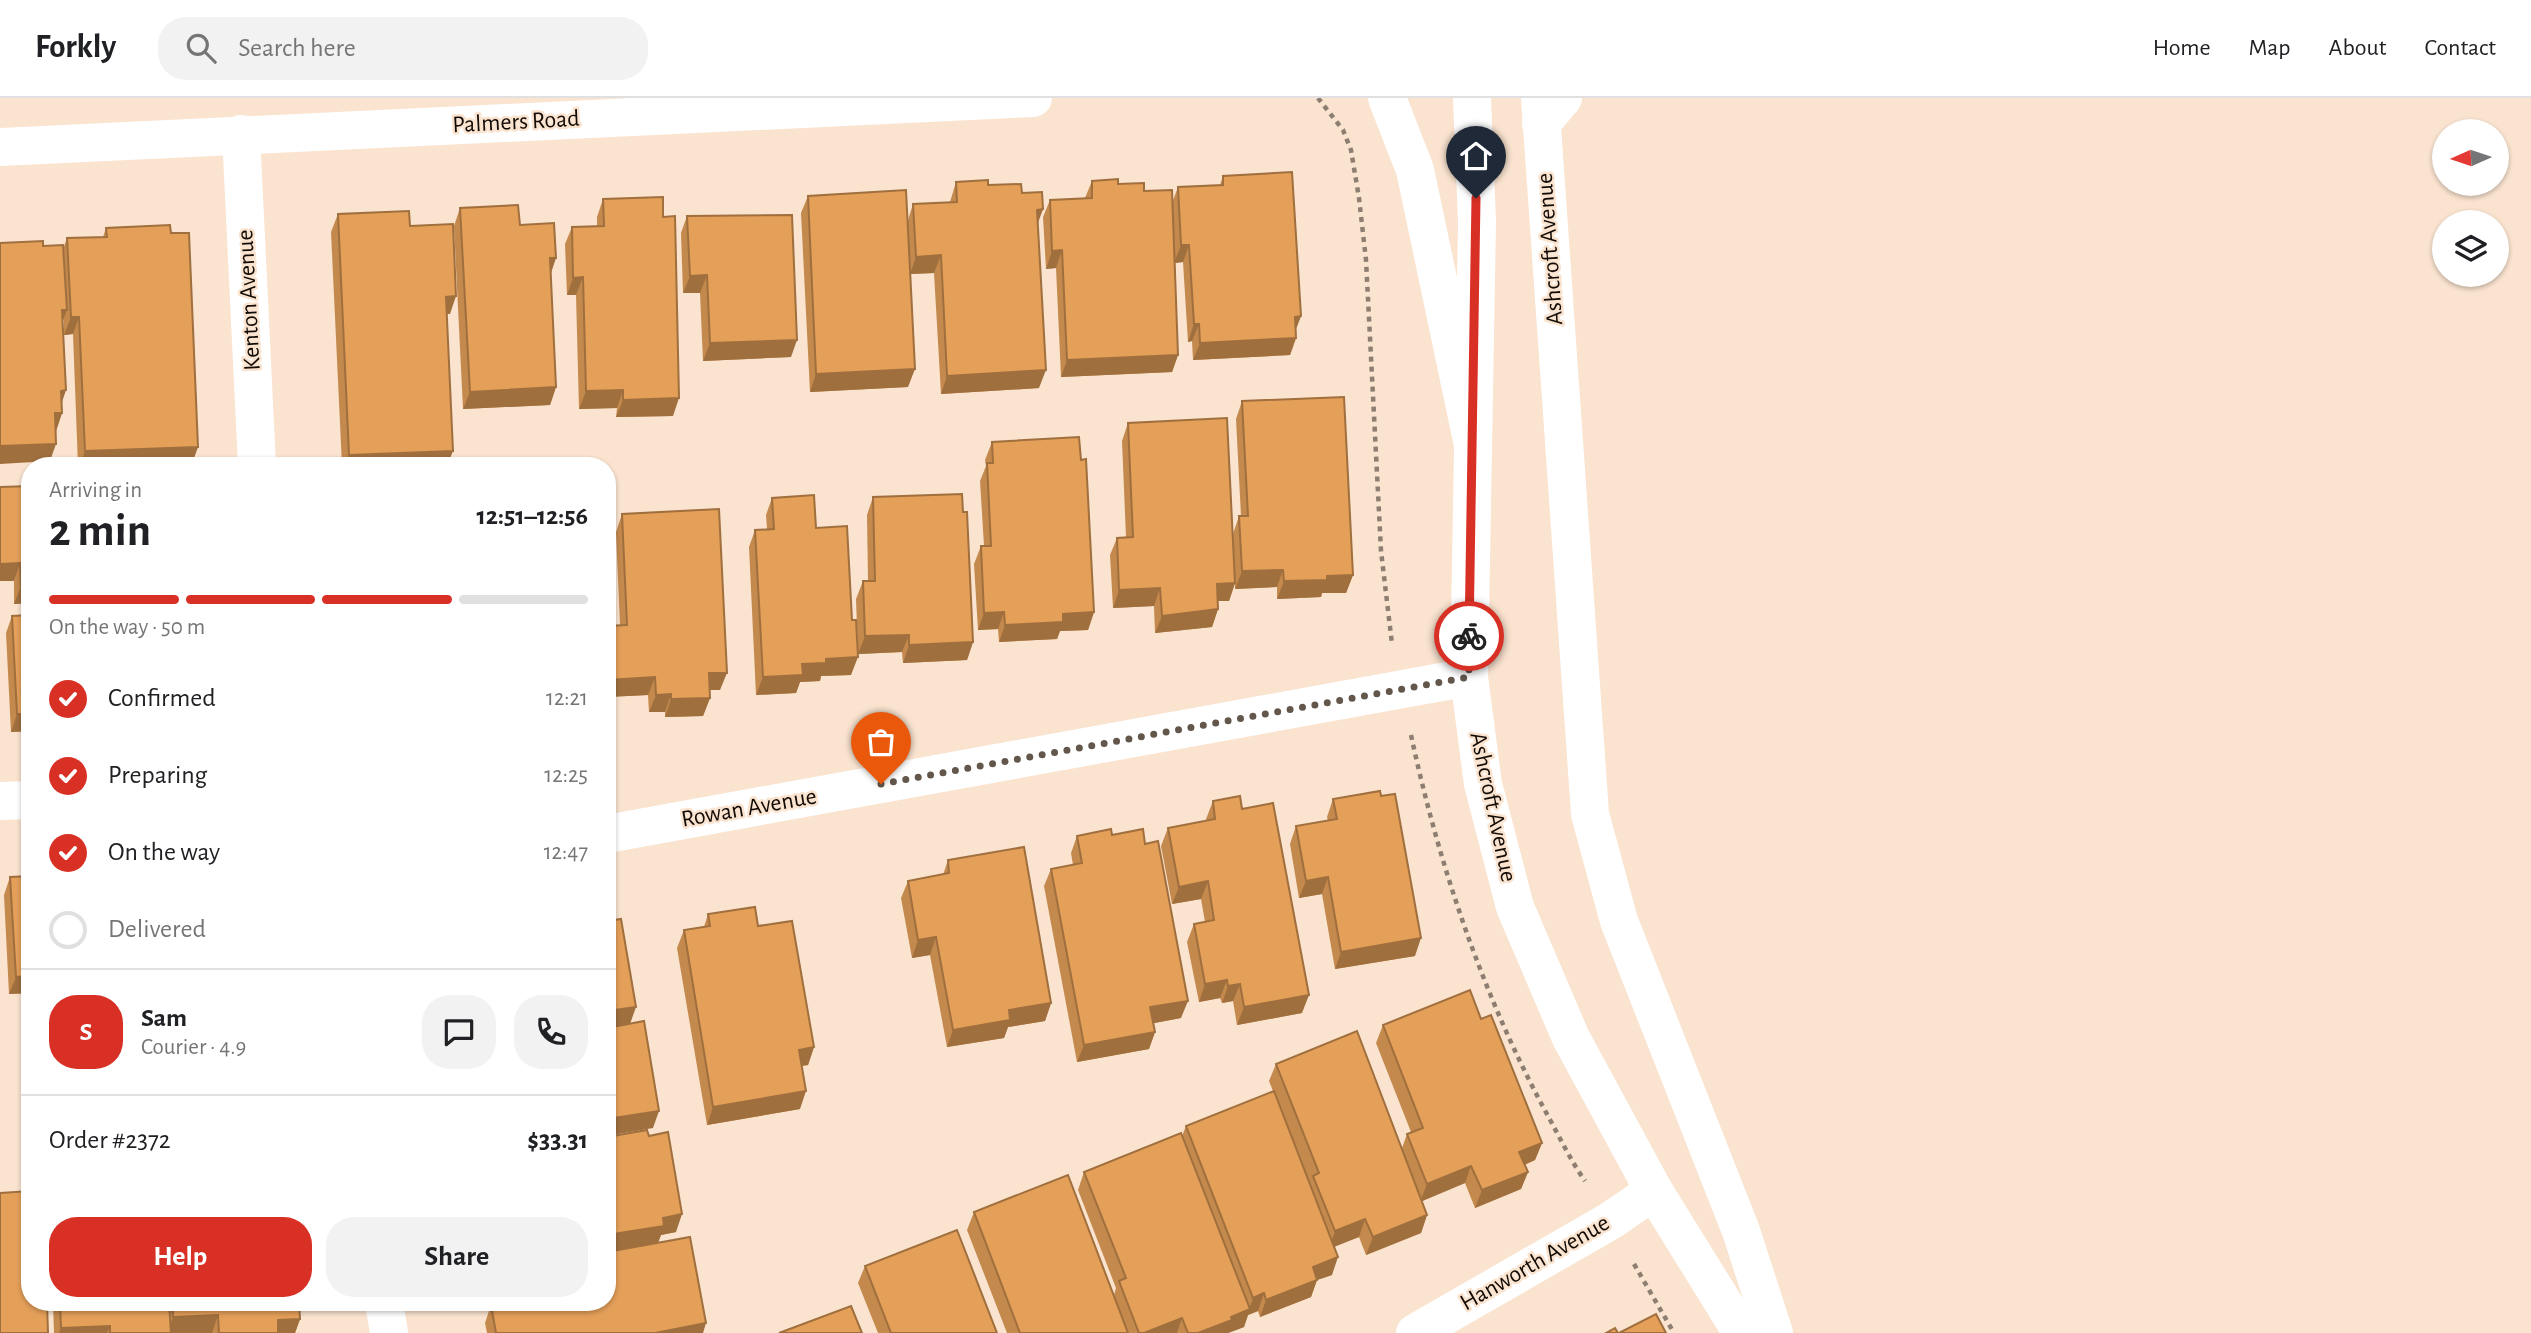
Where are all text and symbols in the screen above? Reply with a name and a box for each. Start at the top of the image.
search box [158,17,648,80]
icon: search [182,29,220,67]
text: Forkly [35,31,116,64]
text: Search here [238,35,356,61]
text: Home [2153,36,2211,60]
text: Map [2249,36,2291,60]
text: About [2329,36,2386,60]
text: Contact [2424,36,2496,60]
street label: Palmers Road [452,107,580,137]
north arrow [2432,119,2510,196]
map controls [2432,119,2509,287]
pin [1446,126,1506,198]
icon: home [1457,137,1495,175]
street label: Ashcroft Avenue [1533,172,1567,326]
button: layers [2432,210,2509,287]
street label: Kenton Avenue [233,229,265,371]
text: Arriving in [49,479,142,502]
text: 12:51–12:56 [477,503,588,529]
text: 2 min [49,508,151,554]
courier [1434,601,1504,671]
text: On the way · 50 m [49,616,205,639]
icon: bike [1450,617,1488,655]
icon: check [49,680,87,718]
text: Confirmed [108,685,216,711]
text: 12:21 [546,687,588,710]
pin [851,712,911,784]
icon: bag [862,723,900,761]
street label: Ashcroft Avenue [1465,730,1521,884]
icon: check [49,757,87,795]
text: Preparing [108,762,207,788]
text: 12:25 [544,764,588,787]
street label: Rowan Avenue [680,784,818,832]
icon: check [49,834,87,872]
text: On the way [108,839,220,865]
text: 12:47 [544,841,588,864]
text: Delivered [108,916,206,942]
button: chat [422,995,496,1069]
button: phone [514,995,588,1069]
text: Sam [141,1005,187,1031]
text: S [80,1019,92,1045]
text: Courier · 4.9 [141,1036,246,1059]
text: Order #2372 [49,1127,171,1153]
text: $33.31 [527,1127,588,1153]
street label: Hanworth Avenue [1456,1211,1614,1315]
button: Help [49,1217,312,1297]
button: Share [326,1217,588,1297]

